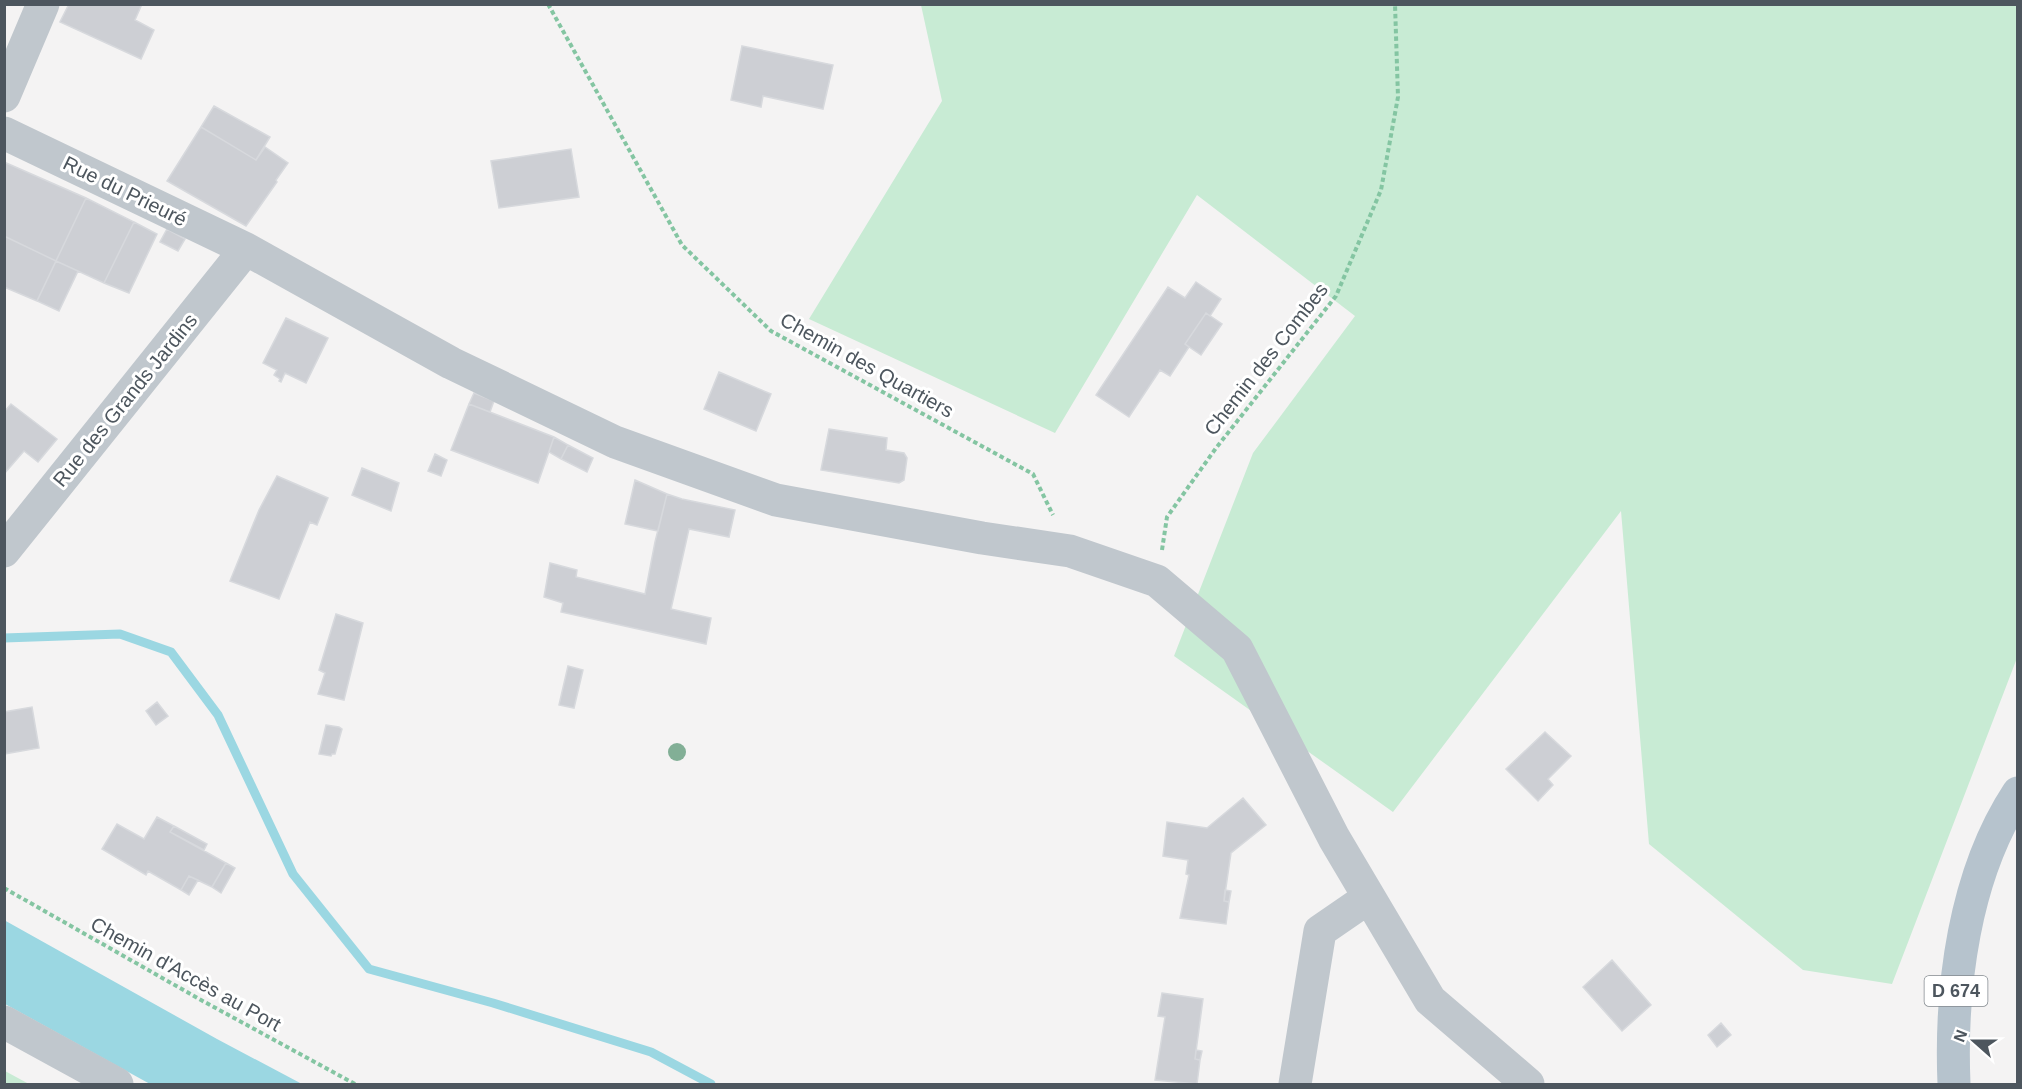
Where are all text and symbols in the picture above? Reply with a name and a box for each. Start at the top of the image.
street label: Rue du Prieuré [60,152,190,230]
street label: Chemin des Combes [1200,279,1332,439]
street label: Chemin des Quartiers [777,308,957,422]
street label: Rue des Grands Jardins [49,309,201,491]
street label: Chemin d'Accès au Port [87,913,285,1036]
road number: D 674 [1924,976,1988,1006]
north arrow [1944,1011,2004,1071]
text: N [1950,1027,1970,1044]

